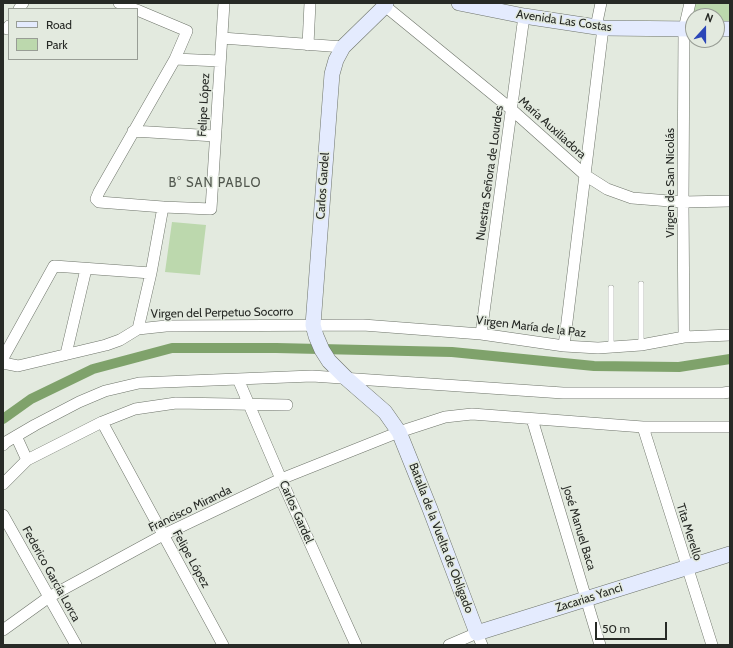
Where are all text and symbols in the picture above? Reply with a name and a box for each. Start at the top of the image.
street label: Avenida Las Costas [515,7,613,35]
legend [8,8,138,60]
north arrow [685,8,725,48]
text: N [703,10,715,26]
text: Road [46,17,72,32]
text: Park [46,37,68,52]
street label: Felipe López [195,73,213,137]
street label: María Auxiliadora [515,94,589,162]
street label: Nuestra Señora de Lourdes [473,105,507,241]
street label: Virgen de San Nicolás [663,128,677,238]
street label: Carlos Gardel [313,152,333,220]
district label: B° SAN PABLO [168,175,262,191]
street label: Virgen del Perpetuo Socorro [151,305,293,321]
street label: Virgen María de la Paz [475,313,587,341]
street label: Batalla de la Vuelta de Obligado [406,461,476,615]
street label: Carlos Gardel [276,478,316,546]
street label: Francisco Miranda [146,483,234,535]
street label: José Manuel Baca [559,484,599,572]
street label: Tita Merello [673,502,705,562]
street label: Federico García Lorca [19,524,83,624]
street label: Felipe López [169,528,213,590]
street label: Zacarias Yanci [554,580,624,616]
scale bar [597,614,669,640]
text: 50 m [602,621,630,636]

